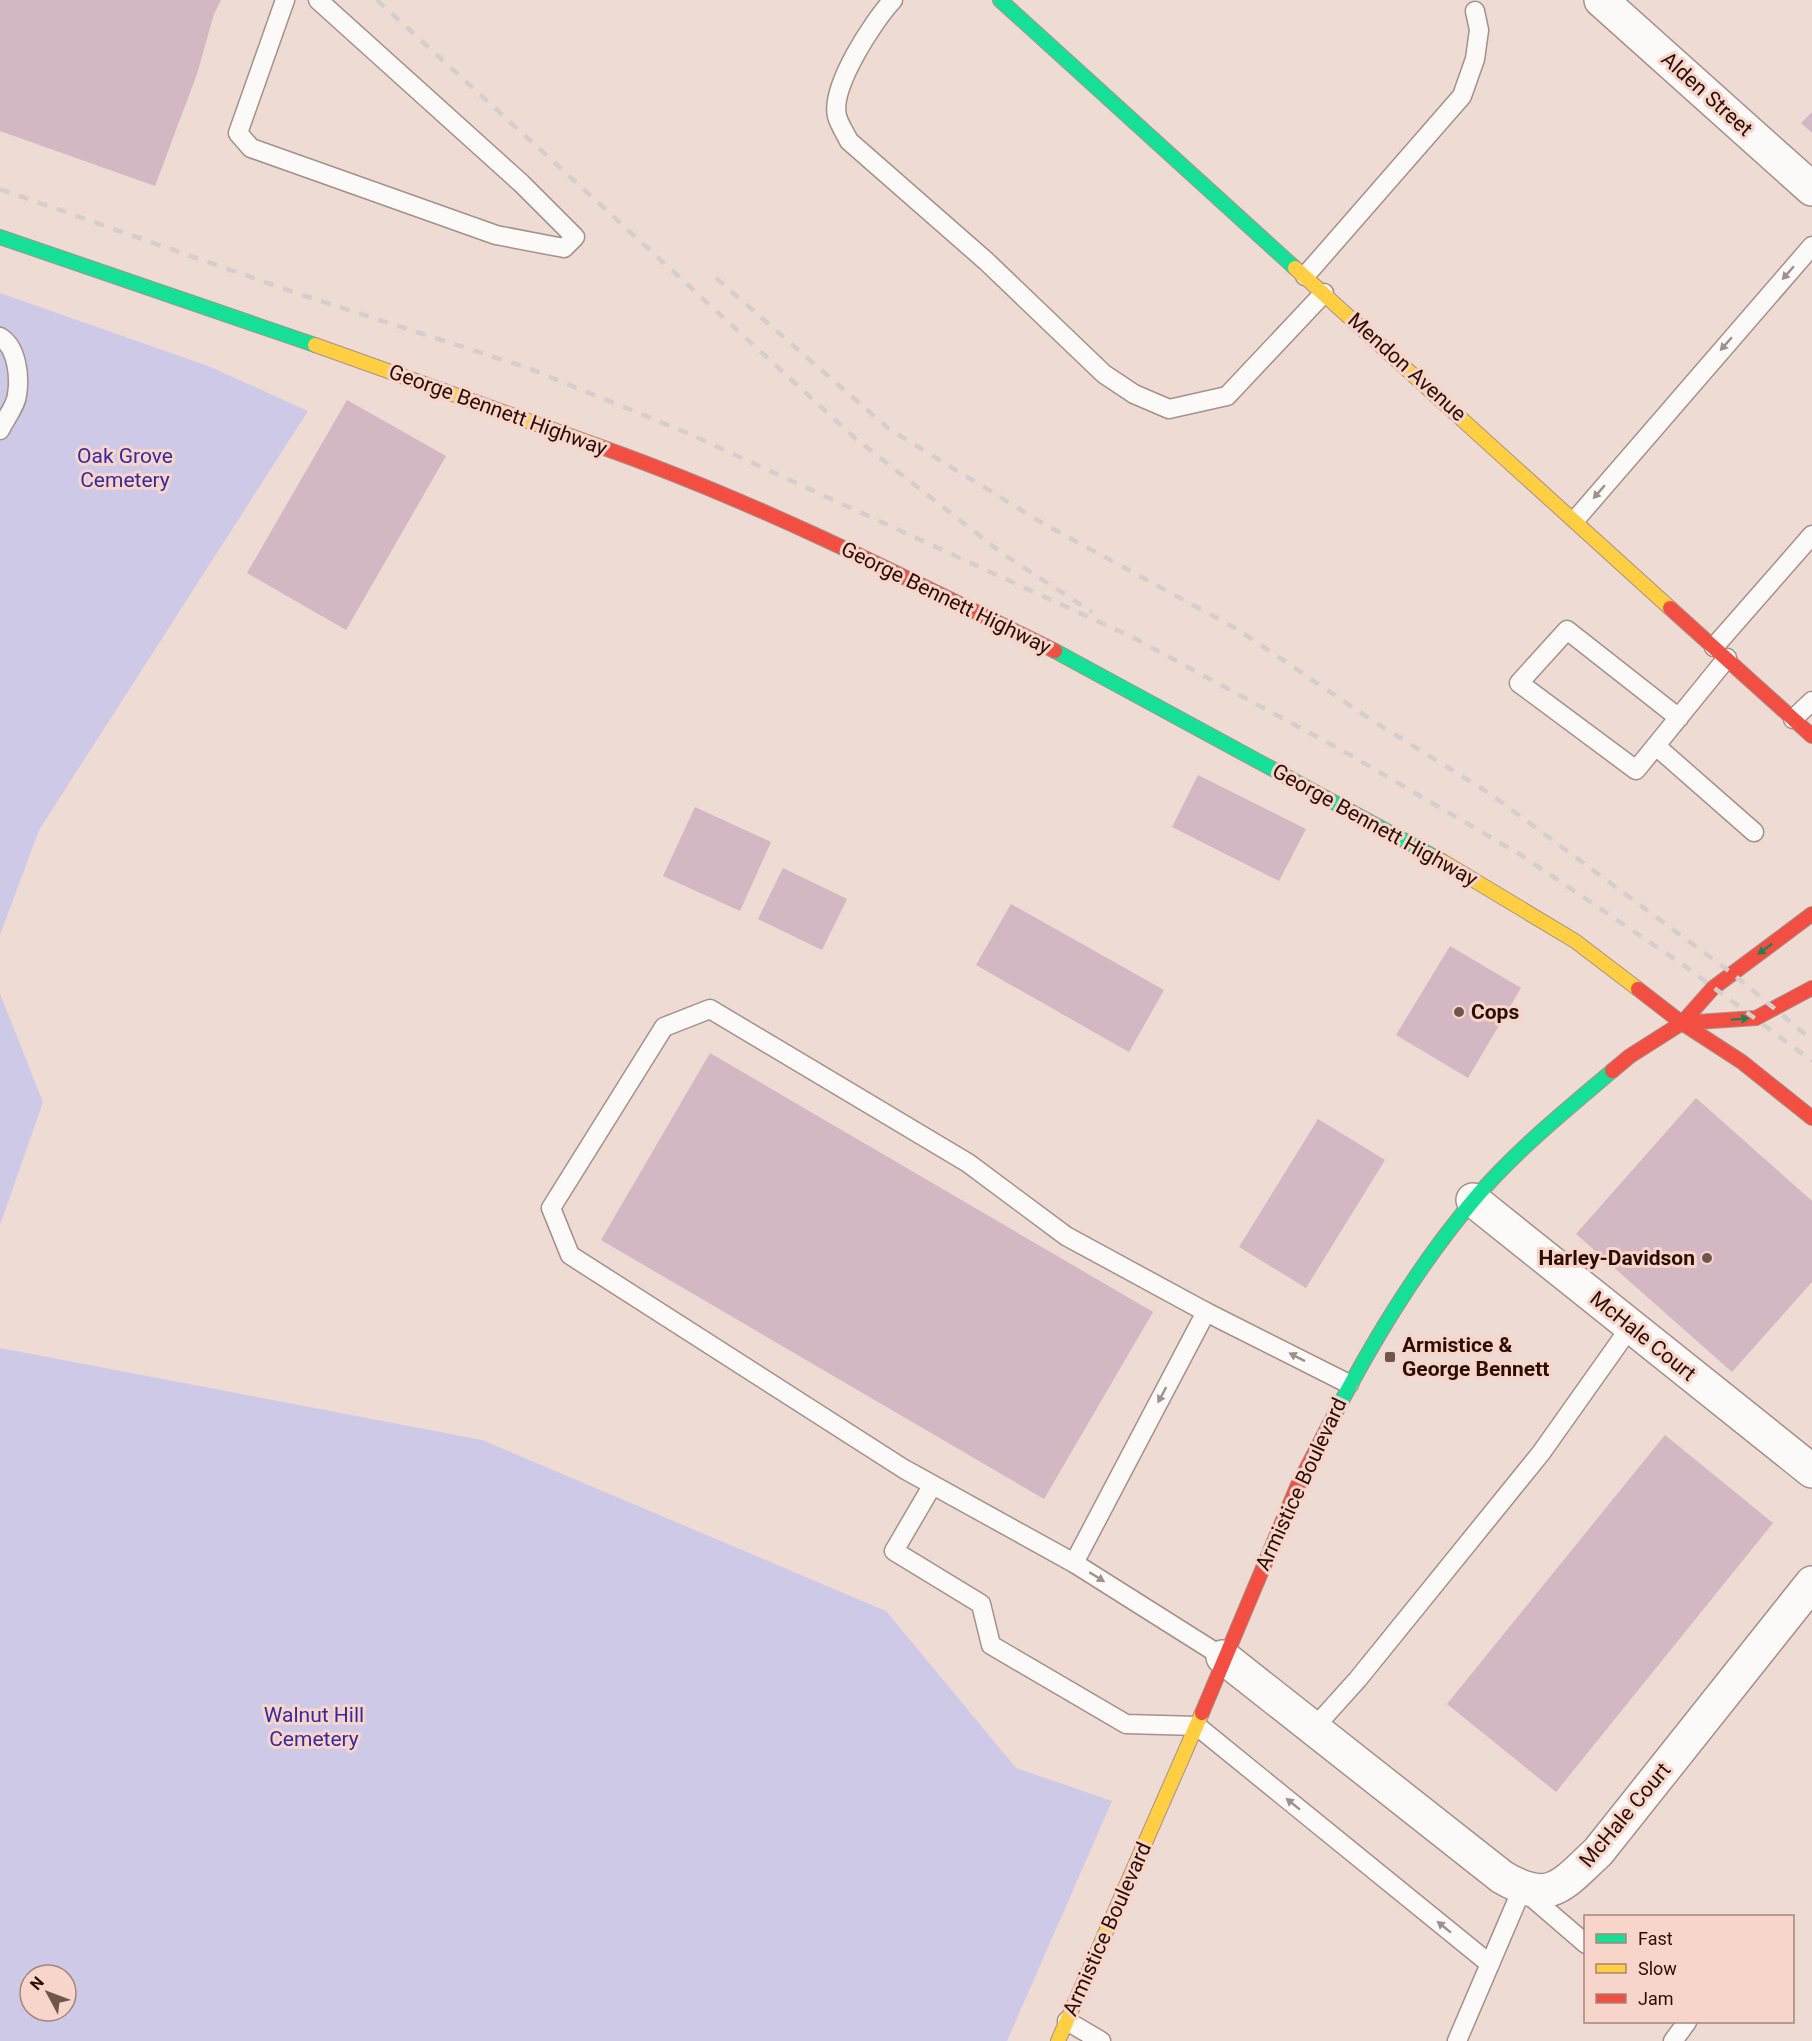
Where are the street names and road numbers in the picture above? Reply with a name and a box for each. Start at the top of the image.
street label: Alden Street [1657,47,1757,141]
street label: Mendon Avenue [1343,308,1471,426]
street label: George Bennett Highway [386,359,610,461]
street label: George Bennett Highway [837,537,1055,659]
street label: George Bennett Highway [1268,759,1482,891]
street label: McHale Court [1585,1286,1701,1386]
street label: Armistice Boulevard [1251,1394,1351,1574]
street label: McHale Court [1574,1758,1676,1872]
street label: Armistice Boulevard [1058,1838,1156,2020]

